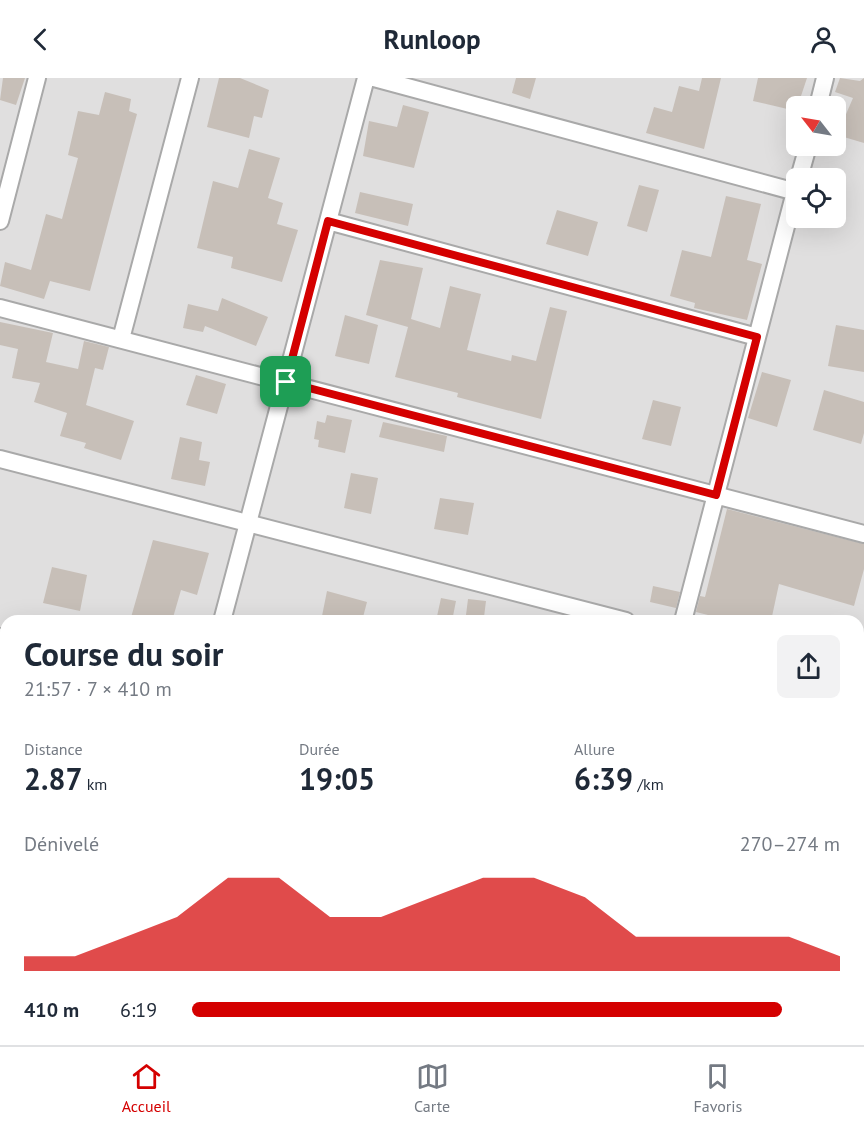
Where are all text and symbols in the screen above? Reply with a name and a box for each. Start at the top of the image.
text: Runloop [383,22,481,56]
icon: back [24,23,57,56]
icon: person [807,23,840,56]
north arrow [786,96,846,156]
map controls [786,96,846,228]
button: locate [786,168,846,228]
pin [260,356,311,407]
icon: arrive [269,365,302,398]
text: Course du soir [24,632,223,675]
button: share [777,635,840,698]
text: 21:57 · 7 × 410 m [24,676,172,702]
text: Distance [24,739,83,759]
text: Durée [299,739,340,759]
text: Allure [574,739,615,759]
text: 2.87 [24,759,82,798]
text: 19:05 [299,759,375,798]
text: 6:39 [574,759,633,798]
text: km [82,774,107,794]
text: /km [633,774,664,794]
text: Dénivelé [24,831,99,857]
text: 270–274 m [740,831,840,857]
text: 410 m [24,997,79,1023]
text: 6:19 [120,997,157,1023]
tab: Accueil [122,1060,171,1116]
tab: Carte [414,1060,450,1116]
tab: Favoris [693,1060,742,1116]

